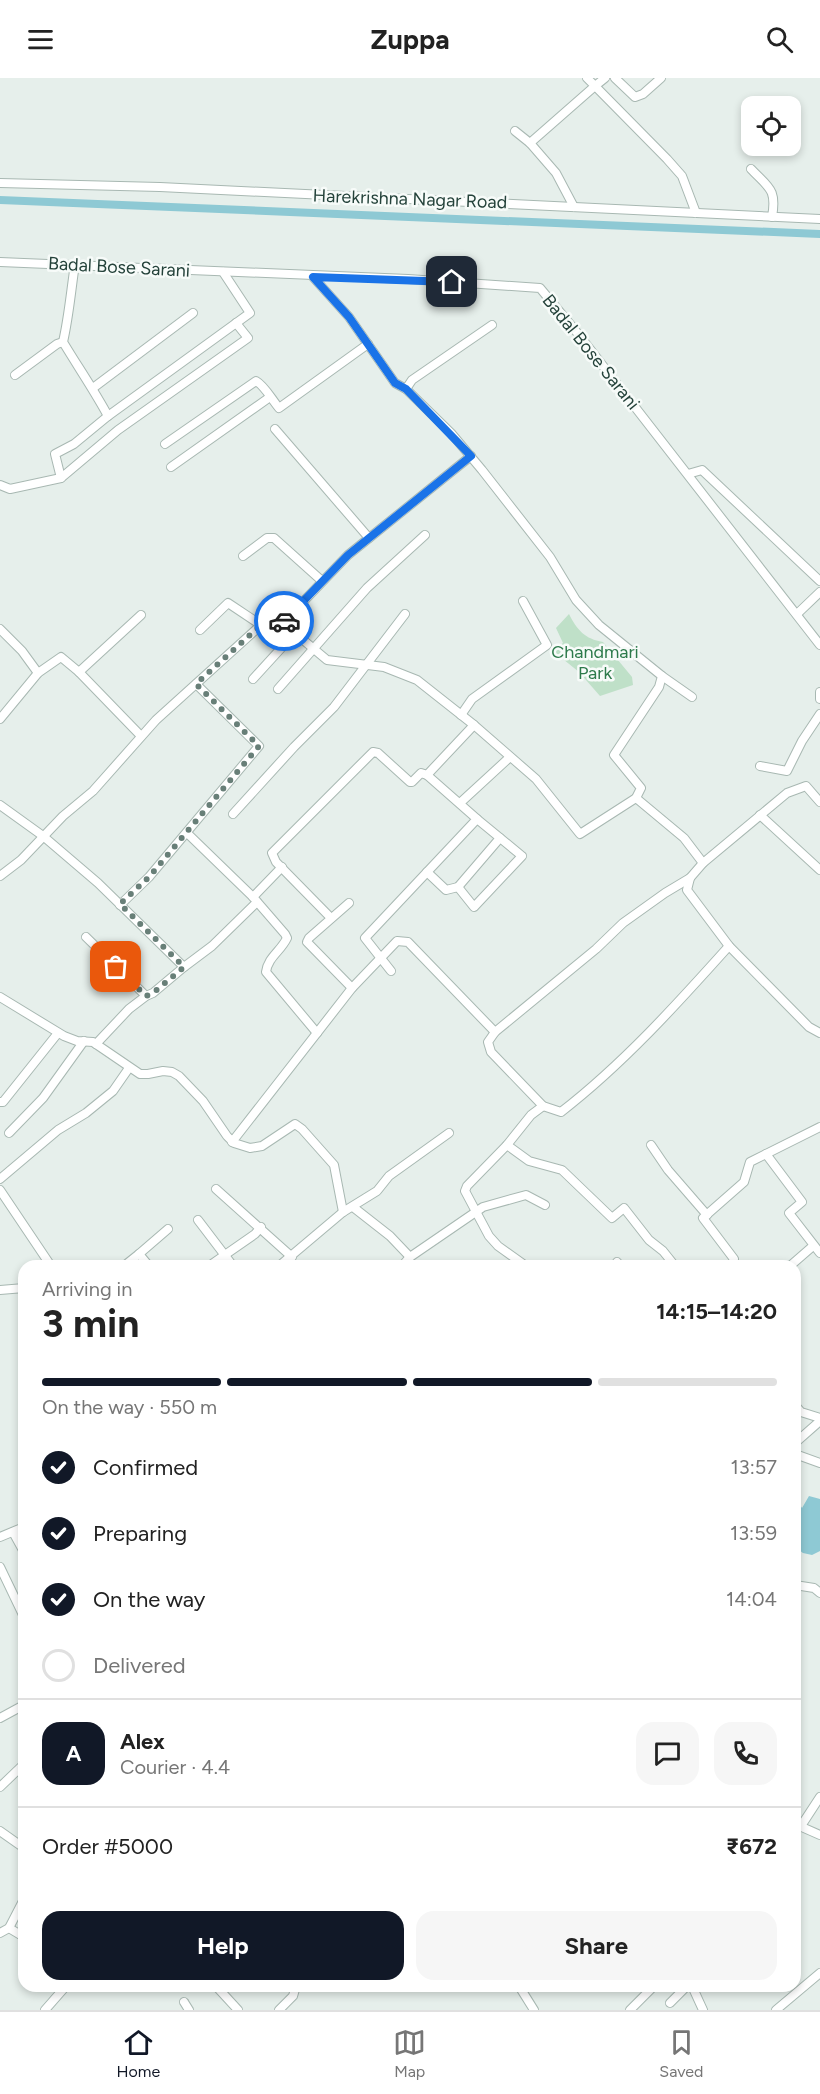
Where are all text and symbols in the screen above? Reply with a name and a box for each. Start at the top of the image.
icon: menu [24,23,57,56]
text: Zuppa [370,23,450,56]
icon: search [763,23,796,56]
map controls [741,96,801,156]
button: locate [741,96,801,156]
street label: Harekrishna Nagar Road [312,185,508,213]
street label: Badal Bose Sarani [47,252,191,282]
pin [426,256,477,307]
icon: home [435,265,468,298]
street label: Badal Bose Sarani [538,290,644,414]
courier [254,591,314,651]
icon: car [268,605,301,638]
park label: Chandmari Park [551,641,639,684]
pin [90,941,141,992]
icon: bag [99,950,132,983]
text: Arriving in [42,1277,132,1301]
text: 14:15–14:20 [656,1298,777,1325]
text: 3 min [42,1300,139,1347]
text: On the way · 550 m [42,1395,217,1419]
icon: check [42,1451,75,1484]
text: Confirmed [93,1454,198,1481]
text: 13:57 [731,1455,777,1479]
icon: check [42,1517,75,1550]
text: Preparing [93,1520,187,1547]
text: 13:59 [730,1521,777,1545]
icon: check [42,1583,75,1616]
text: On the way [93,1586,205,1613]
text: 14:04 [726,1587,777,1611]
text: Delivered [93,1652,186,1679]
button: chat [636,1722,699,1785]
button: phone [714,1722,777,1785]
text: Alex [120,1728,165,1755]
text: A [66,1740,81,1767]
text: Courier · 4.4 [120,1755,230,1779]
text: Order #5000 [42,1833,173,1860]
text: ₹672 [726,1833,777,1860]
button: Help [42,1911,404,1980]
button: Share [416,1911,777,1980]
tab: Home [117,2026,160,2081]
tab: Map [393,2026,426,2081]
tab: Saved [659,2026,703,2081]

